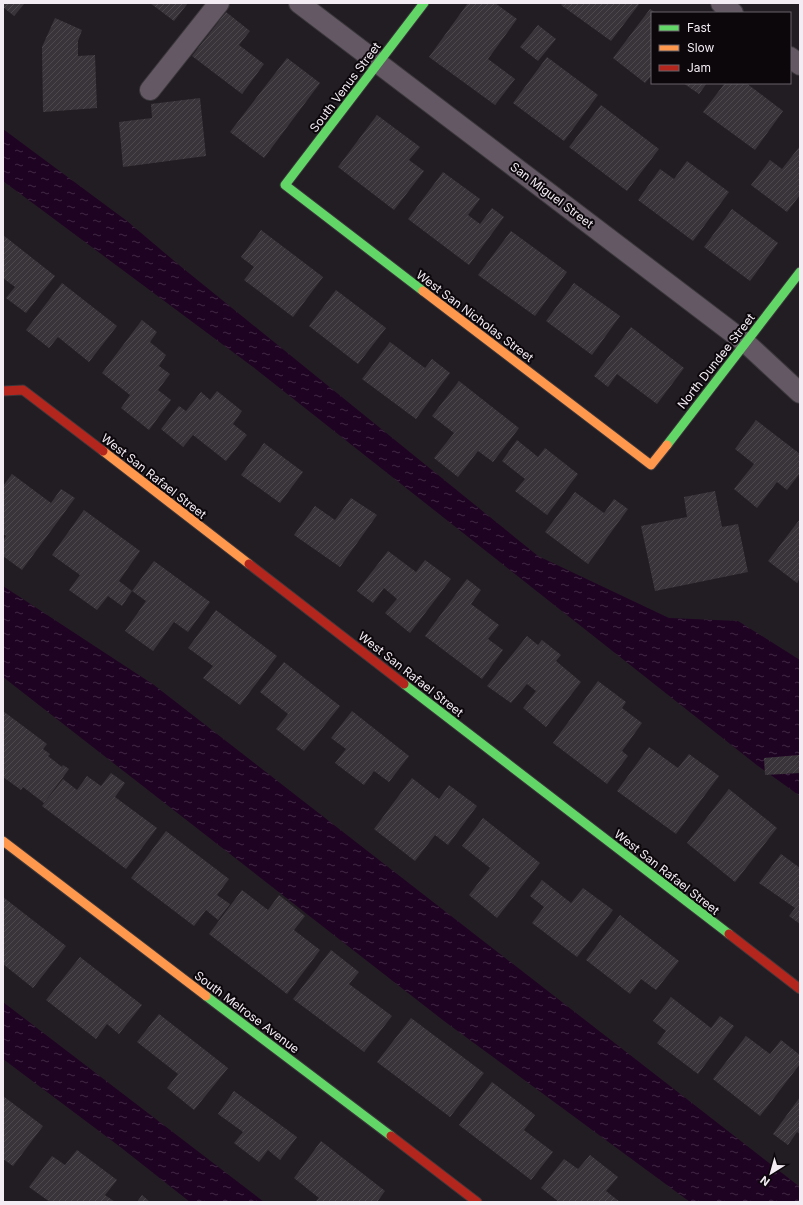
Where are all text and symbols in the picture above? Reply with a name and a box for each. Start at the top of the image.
legend [651,12,791,84]
text: Fast [687,20,711,35]
street label: South Venus Street [306,39,384,135]
text: Slow [687,40,715,55]
text: Jam [687,60,711,75]
street label: San Miguel Street [507,159,597,231]
street label: West San Nicholas Street [413,267,537,365]
street label: North Dundee Street [674,310,758,412]
street label: West San Rafael Street [98,430,210,522]
street label: West San Rafael Street [355,628,467,720]
street label: West San Rafael Street [611,826,723,918]
street label: South Melrose Avenue [192,968,302,1056]
north arrow [751,1153,791,1193]
text: N [757,1173,773,1189]

